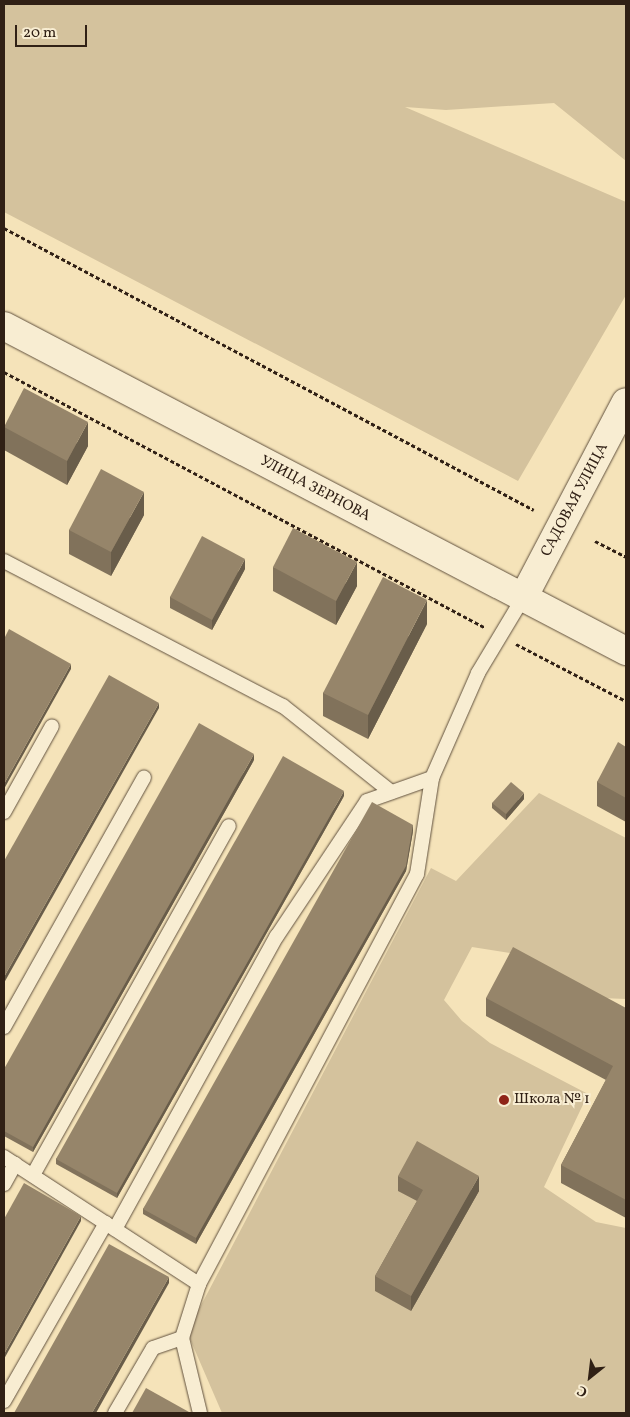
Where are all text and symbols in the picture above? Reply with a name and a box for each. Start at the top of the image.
scale bar [18,15,90,47]
text: 20 m [23,23,56,44]
street label: САДОВАЯ УЛИЦА [538,440,612,560]
street label: УЛИЦА ЗЕРНОВА [257,452,373,526]
place label: Школа № 1 [514,1091,590,1109]
marker: Школа № 1 [498,1094,510,1106]
north arrow [565,1352,615,1402]
text: С [574,1380,591,1401]

